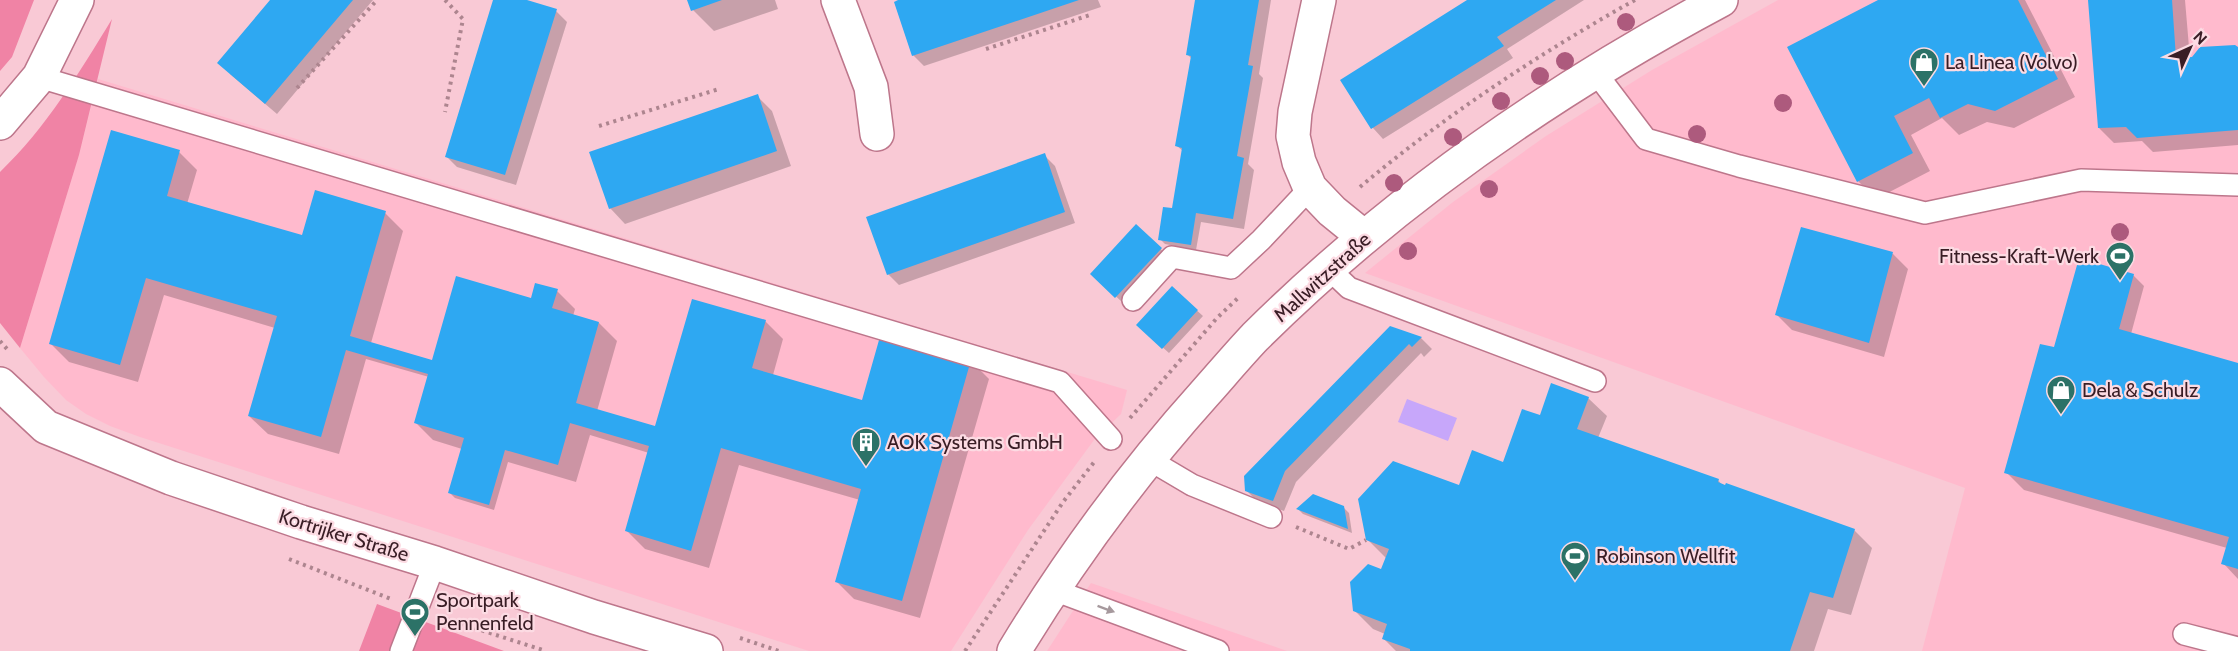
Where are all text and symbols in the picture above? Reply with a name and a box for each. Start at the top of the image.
north arrow [2160,18,2220,78]
text: N [2190,27,2211,48]
shop icon: La Linea (Volvo) [1908,46,1940,88]
place label: La Linea (Volvo) [1945,50,2078,74]
street label: Mallwitzstraße [1268,227,1376,327]
sports icon: Fitness-Kraft-Werk [2104,240,2136,282]
place label: Fitness-Kraft-Werk [1939,244,2099,268]
shop icon: Dela & Schulz [2045,374,2077,416]
place label: Dela & Schulz [2082,378,2198,402]
building icon: AOK Systems GmbH [850,426,882,468]
place label: AOK Systems GmbH [887,430,1063,454]
street label: Kortrijker Straße [276,504,412,566]
sports icon: Robinson Wellfit [1559,540,1591,582]
place label: Robinson Wellfit [1596,544,1736,568]
place label: Sportpark Pennenfeld [436,588,533,635]
sports icon: Sportpark Pennenfeld [399,596,431,638]
one-way arrow [1097,605,1115,615]

